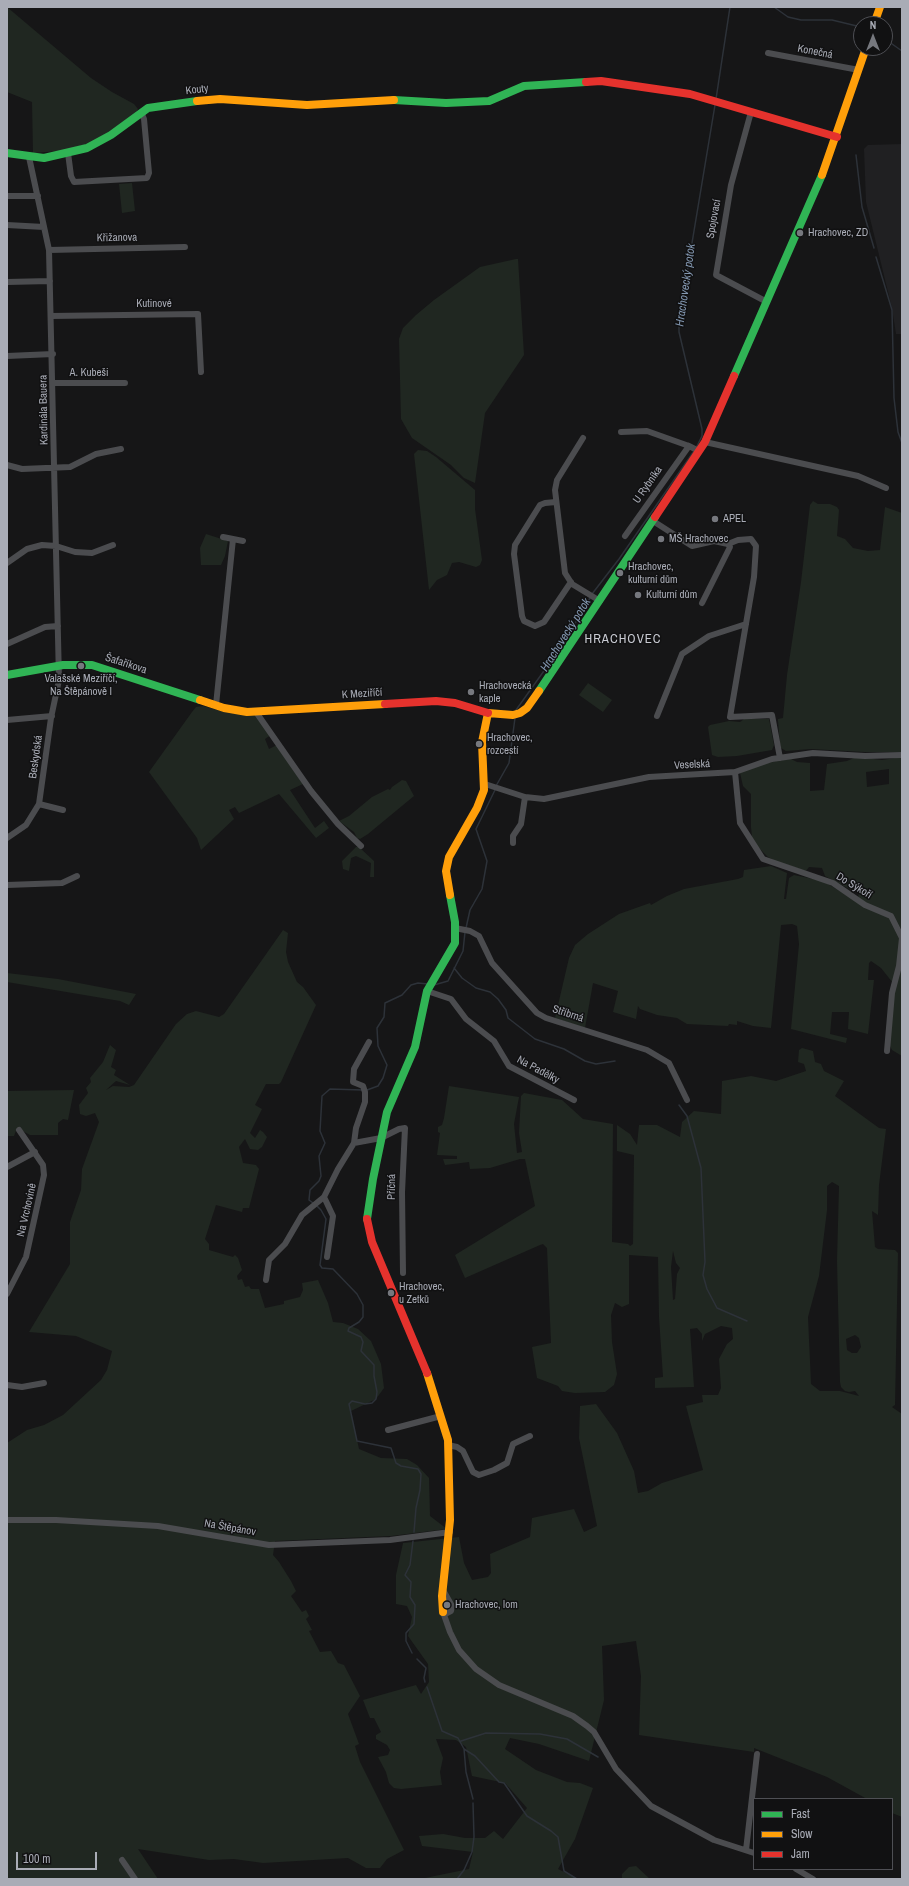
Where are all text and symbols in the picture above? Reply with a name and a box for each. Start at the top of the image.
north arrow [853,16,893,56]
text: N [870,18,876,32]
street label: Konečná [796,42,834,62]
street label: Kouty [185,82,209,98]
street label: Spojovací [704,198,724,240]
place label: Hrachovec, ZD [808,226,868,240]
marker: Hrachovec, ZD [795,228,805,238]
street label: Křižanova [97,231,137,245]
water label: Hrachovecký potok [673,243,699,327]
street label: Kutinové [136,297,172,311]
street label: A. Kubeši [69,366,109,380]
street label: Kardinála Bauera [37,375,51,445]
street label: U Rybníka [631,464,665,506]
place label: APEL [723,512,746,526]
marker: APEL [710,514,720,524]
place label: MŠ Hrachovec [669,532,728,546]
marker: MŠ Hrachovec [656,534,666,544]
place label: Hrachovec, kulturní dům [628,560,678,586]
marker: Hrachovec, kulturní dům [615,568,625,578]
place label: Kulturní dům [646,588,697,602]
marker: Kulturní dům [633,590,643,600]
water label: Hrachovecký potok [538,596,594,674]
district label: HRACHOVEC [584,632,662,648]
street label: Šafaříkova [103,651,149,677]
marker: Valašské Meziříčí, Na Štěpánově I [76,661,86,671]
place label: Valašské Meziříčí, Na Štěpánově I [44,672,118,698]
place label: Hrachovecká kaple [479,679,532,705]
street label: K Meziříčí [341,686,383,702]
marker: Hrachovecká kaple [466,687,476,697]
place label: Hrachovec, rozcestí [487,731,533,757]
street label: Beskydská [26,734,46,780]
marker: Hrachovec, rozcestí [474,739,484,749]
street label: Veselská [674,757,710,773]
street label: Do Sýkoří [834,870,874,902]
street label: Stříbrná [551,1003,585,1025]
street label: Na Padělky [515,1053,561,1087]
street label: Příčná [385,1174,399,1200]
street label: Na Vrchovině [14,1182,40,1238]
place label: Hrachovec, u Zetků [399,1280,445,1306]
marker: Hrachovec, u Zetků [386,1288,396,1298]
street label: Na Štěpánov [203,1517,257,1539]
place label: Hrachovec, lom [455,1598,518,1612]
marker: Hrachovec, lom [442,1600,452,1610]
legend [753,1798,893,1870]
text: Fast [791,1806,810,1822]
text: Slow [791,1826,812,1842]
scale bar [18,1844,99,1870]
text: Jam [791,1846,810,1862]
text: 100 m [23,1851,50,1867]

